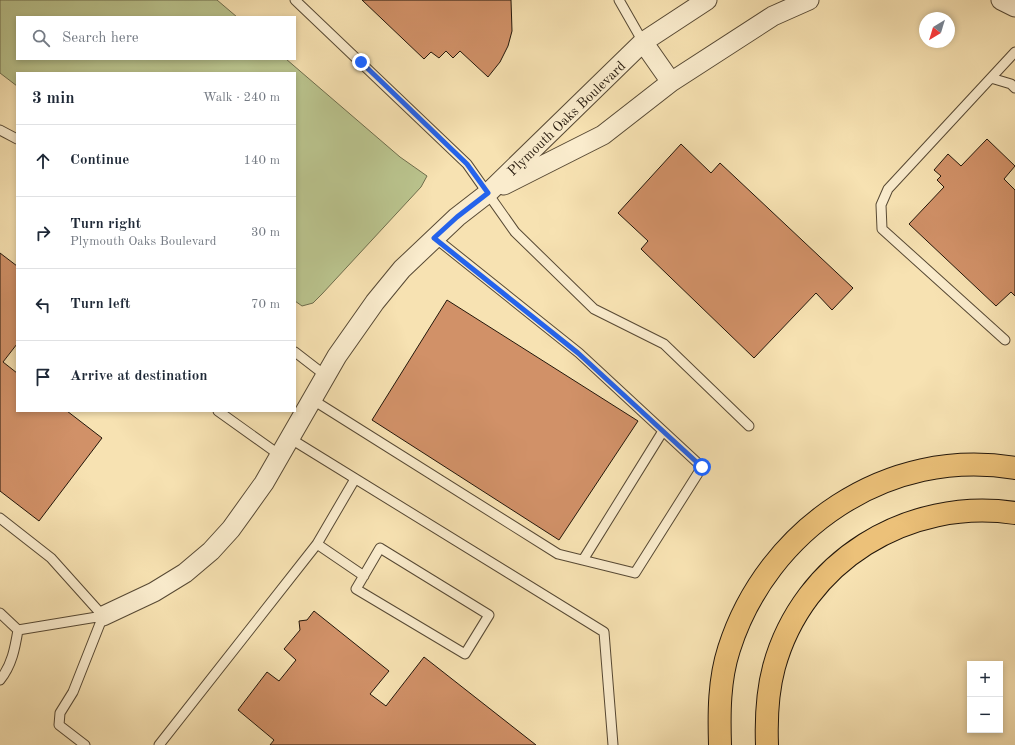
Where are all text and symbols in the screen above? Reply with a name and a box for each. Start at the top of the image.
north arrow [919,12,955,48]
search box [16,16,296,60]
icon: search [30,27,52,49]
text: Search here [62,31,139,46]
route end [352,53,370,71]
street label: Plymouth Oaks Boulevard [505,59,628,179]
text: 3 min [32,90,75,107]
text: Walk · 240 m [203,91,280,104]
icon: ahead [32,150,54,172]
text: Continue [70,153,129,168]
text: 140 m [243,154,280,167]
text: Turn right [70,217,141,232]
icon: right [32,222,54,244]
text: 30 m [251,226,280,239]
text: Plymouth Oaks Boulevard [70,235,217,248]
icon: left [32,294,54,316]
text: Turn left [70,297,130,312]
text: 70 m [251,298,280,311]
icon: arrive [32,366,54,388]
text: Arrive at destination [70,369,208,384]
route start [693,458,711,476]
map controls [967,661,1003,733]
button: + [967,661,1003,697]
button: − [967,697,1003,733]

